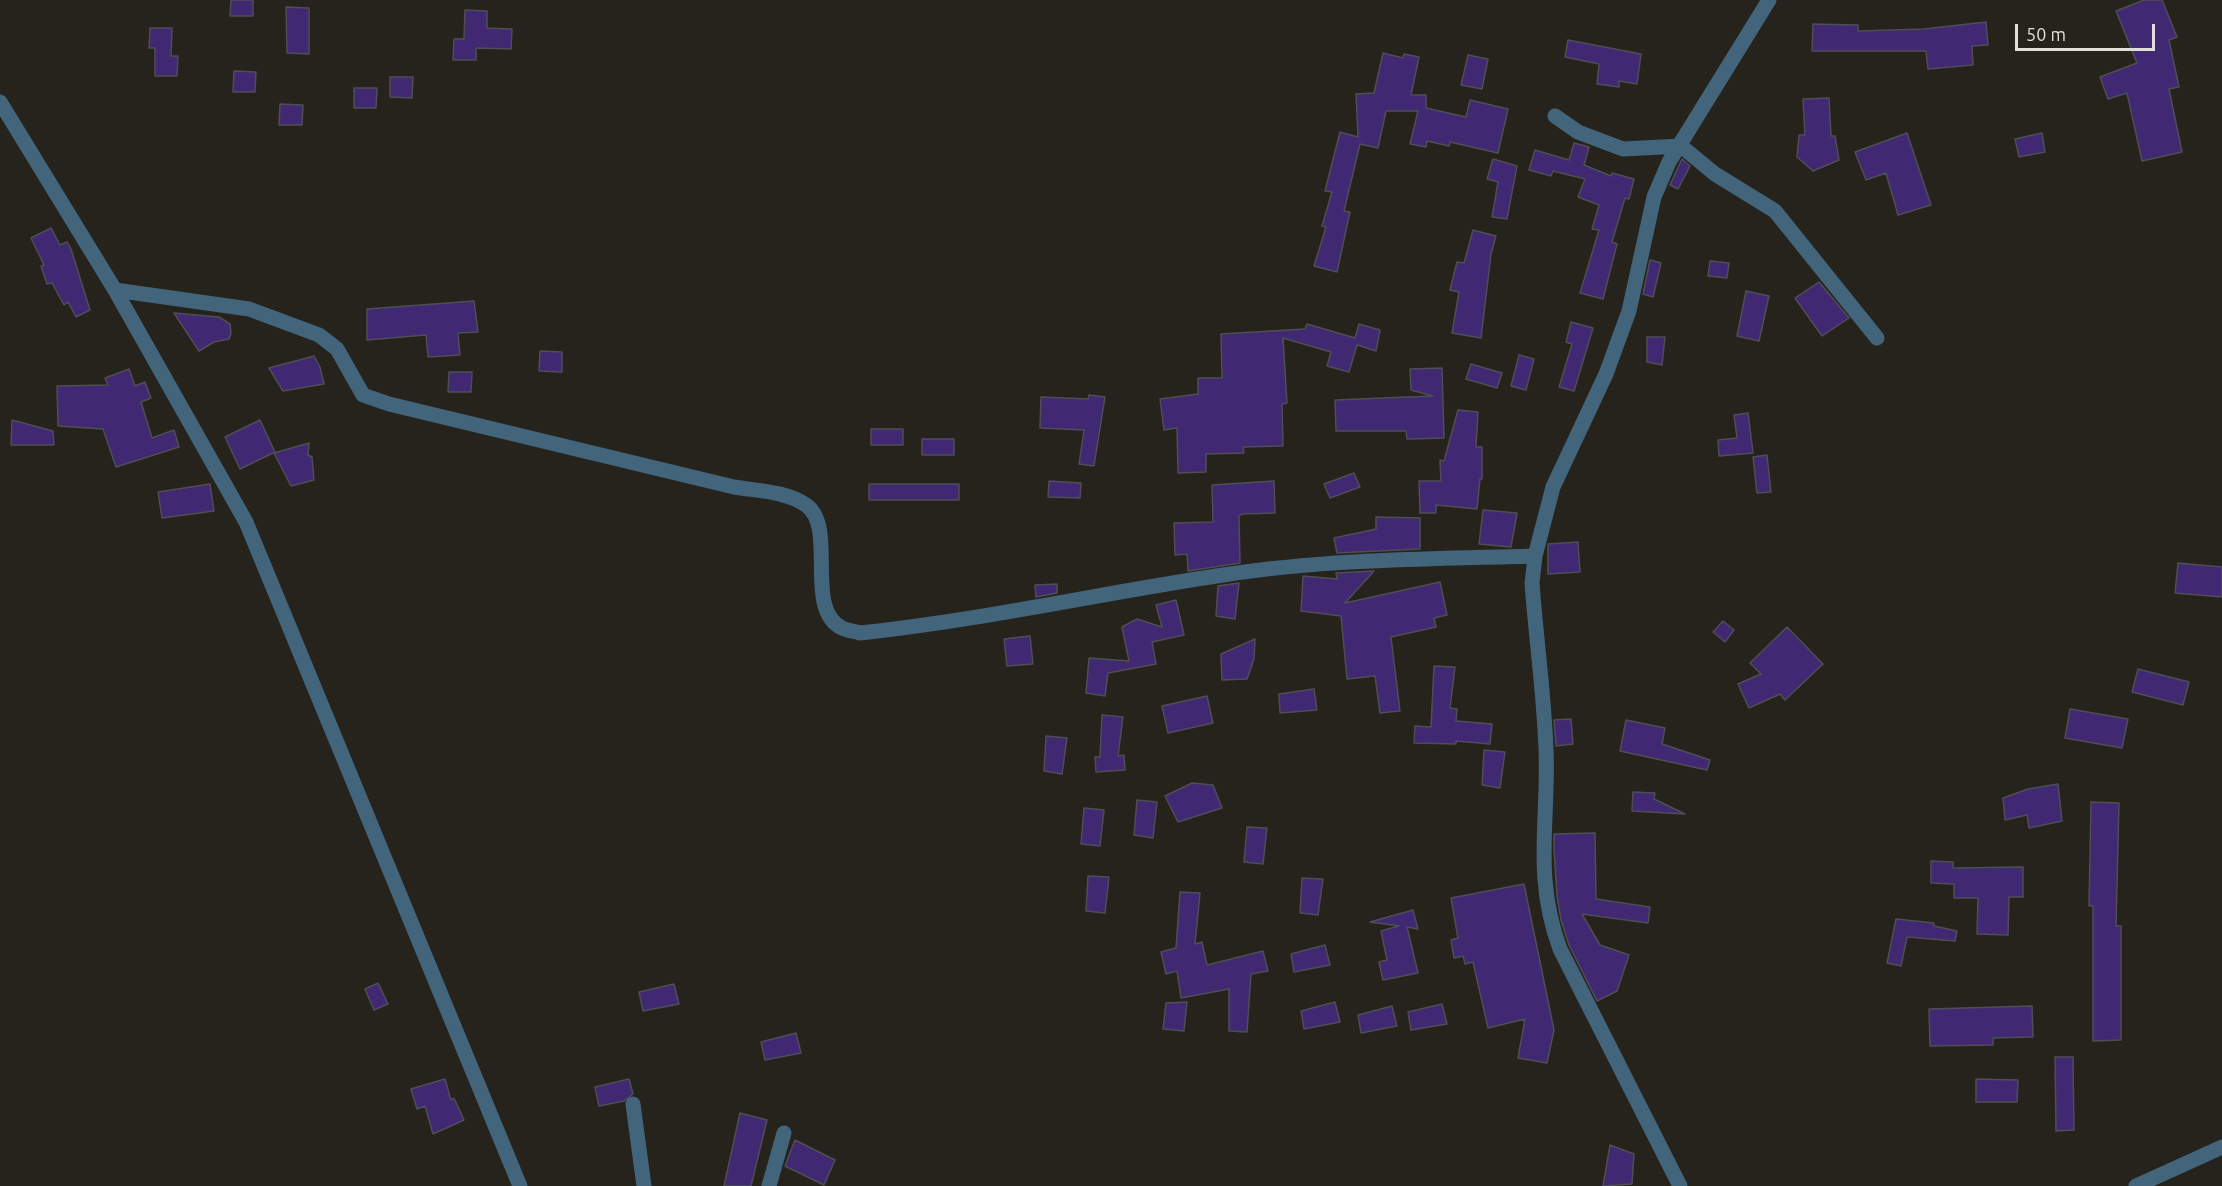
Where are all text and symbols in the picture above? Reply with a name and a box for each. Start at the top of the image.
scale bar [2018,12,2158,50]
text: 50 m [2026,24,2066,44]

